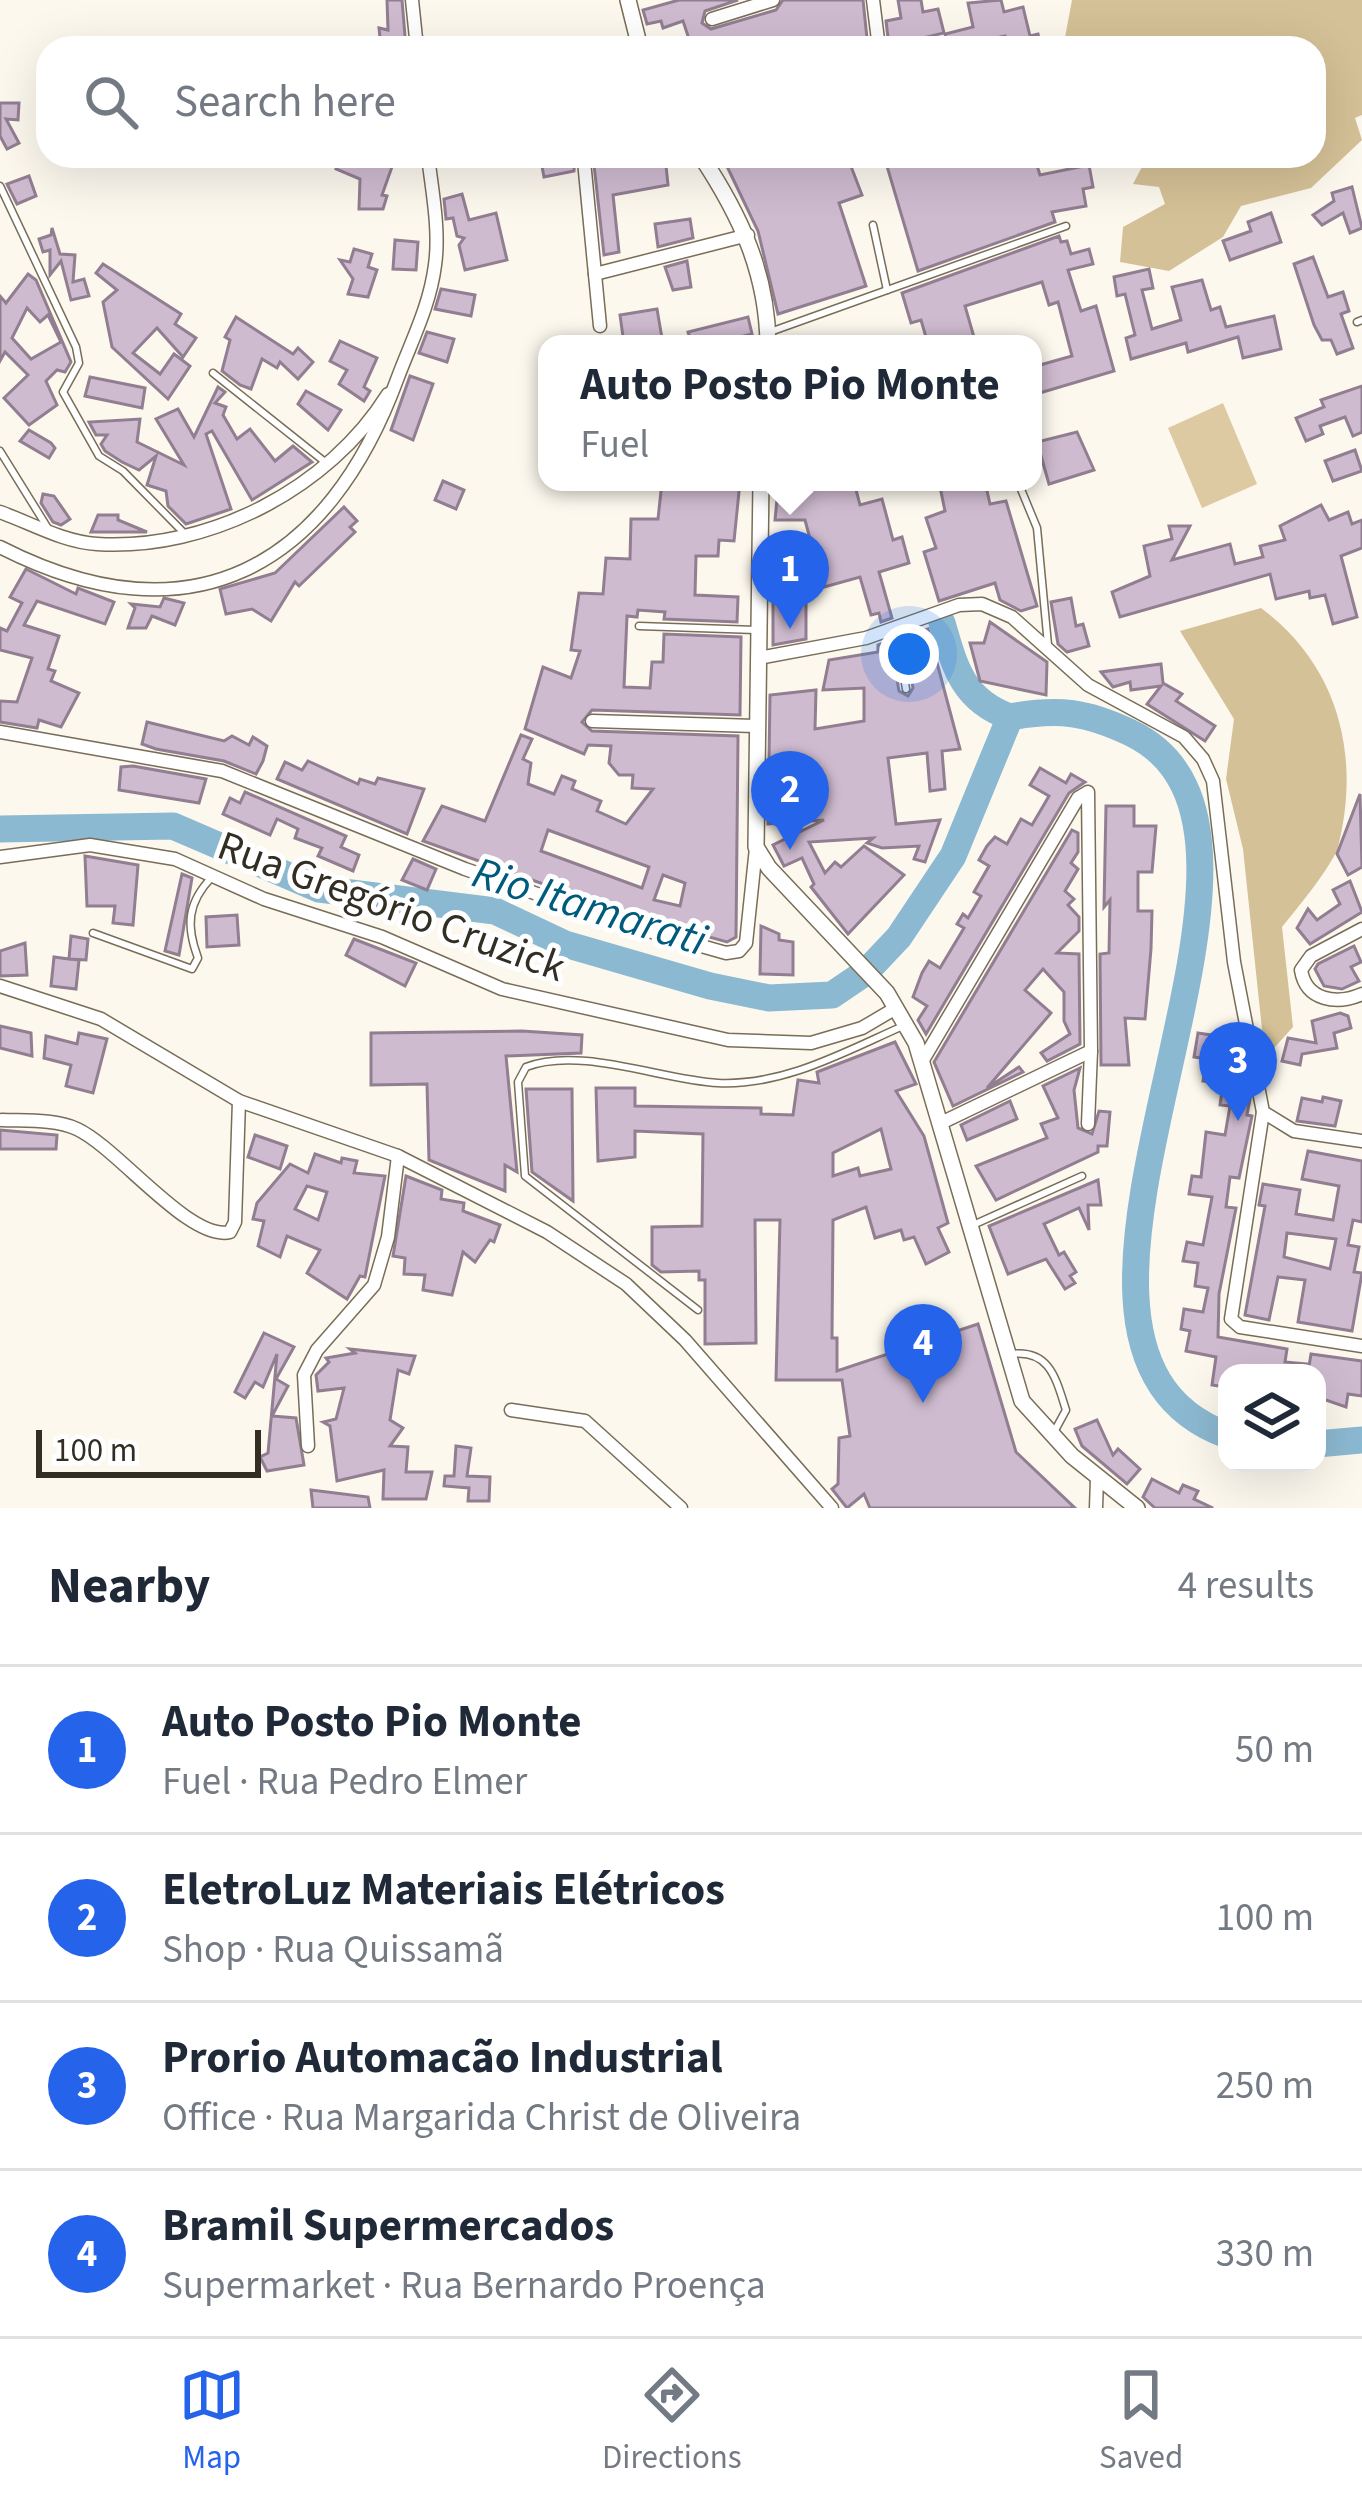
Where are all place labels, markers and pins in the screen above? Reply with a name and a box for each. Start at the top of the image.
pin: 1 [751,530,829,629]
pin: 2 [751,751,829,850]
pin: 3 [1199,1022,1277,1121]
pin: 4 [884,1304,962,1403]

